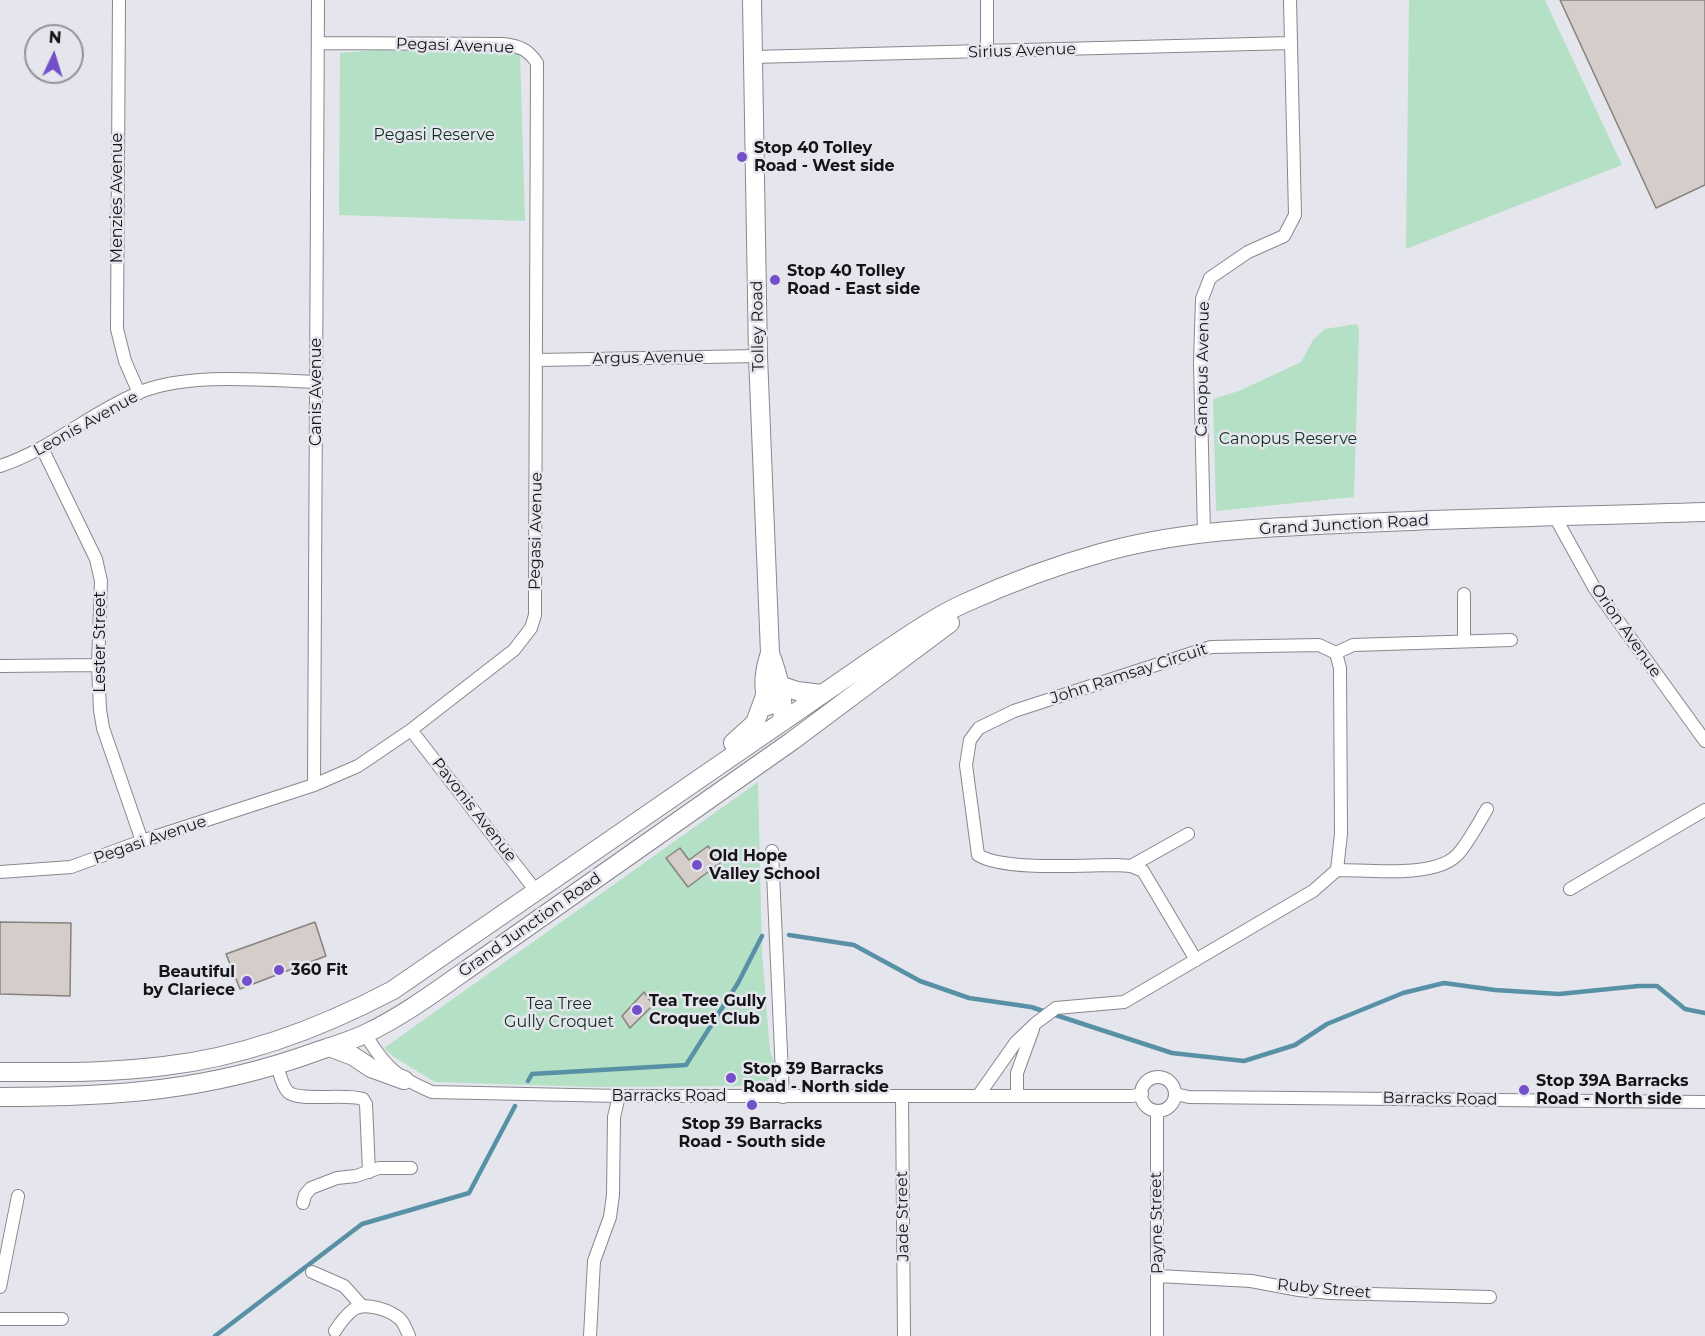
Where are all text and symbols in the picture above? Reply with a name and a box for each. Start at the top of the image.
north arrow [24,24,84,84]
text: N [48,28,62,47]
street label: Pegasi Avenue [396,34,514,58]
street label: Sirius Avenue [968,40,1076,62]
park label: Pegasi Reserve [373,125,495,145]
street label: Menzies Avenue [107,133,127,263]
place label: Stop 40 Tolley Road - West side [754,138,895,176]
marker: Stop 40 Tolley Road - West side [735,150,749,164]
place label: Stop 40 Tolley Road - East side [787,261,920,299]
marker: Stop 40 Tolley Road - East side [768,273,782,287]
street label: Tolley Road [748,280,768,372]
street label: Canopus Avenue [1192,301,1214,437]
street label: Canis Avenue [306,338,326,446]
street label: Argus Avenue [592,347,704,369]
street label: Leonis Avenue [30,387,142,461]
park label: Canopus Reserve [1219,429,1357,449]
street label: Pegasi Avenue [525,472,547,590]
street label: Grand Junction Road [1259,511,1429,539]
street label: Orion Avenue [1587,581,1665,681]
street label: Lester Street [90,591,110,693]
street label: John Ramsay Circuit [1048,640,1210,708]
street label: Pavonis Avenue [427,754,521,866]
street label: Pegasi Avenue [91,812,209,868]
place label: Old Hope Valley School [709,846,820,884]
marker: Old Hope Valley School [690,858,704,872]
street label: Grand Junction Road [455,868,605,982]
place label: 360 Fit [291,960,348,980]
place label: Beautiful by Clariece [143,962,235,1000]
marker: 360 Fit [272,963,286,977]
marker: Beautiful by Clariece [240,974,254,988]
place label: Tea Tree Gully Croquet Club [649,991,766,1029]
park label: Tea Tree Gully Croquet [504,994,614,1032]
marker: Tea Tree Gully Croquet Club [630,1003,644,1017]
place label: Stop 39 Barracks Road - North side [743,1059,889,1097]
marker: Stop 39 Barracks Road - North side [724,1071,738,1085]
place label: Stop 39A Barracks Road - North side [1536,1071,1688,1109]
marker: Stop 39A Barracks Road - North side [1517,1083,1531,1097]
street label: Barracks Road [611,1086,727,1106]
street label: Barracks Road [1382,1088,1498,1110]
marker: Stop 39 Barracks Road - South side [745,1098,759,1112]
place label: Stop 39 Barracks Road - South side [678,1114,826,1152]
street label: Jade Street [893,1171,913,1261]
street label: Payne Street [1147,1172,1167,1274]
street label: Ruby Street [1276,1275,1372,1303]

